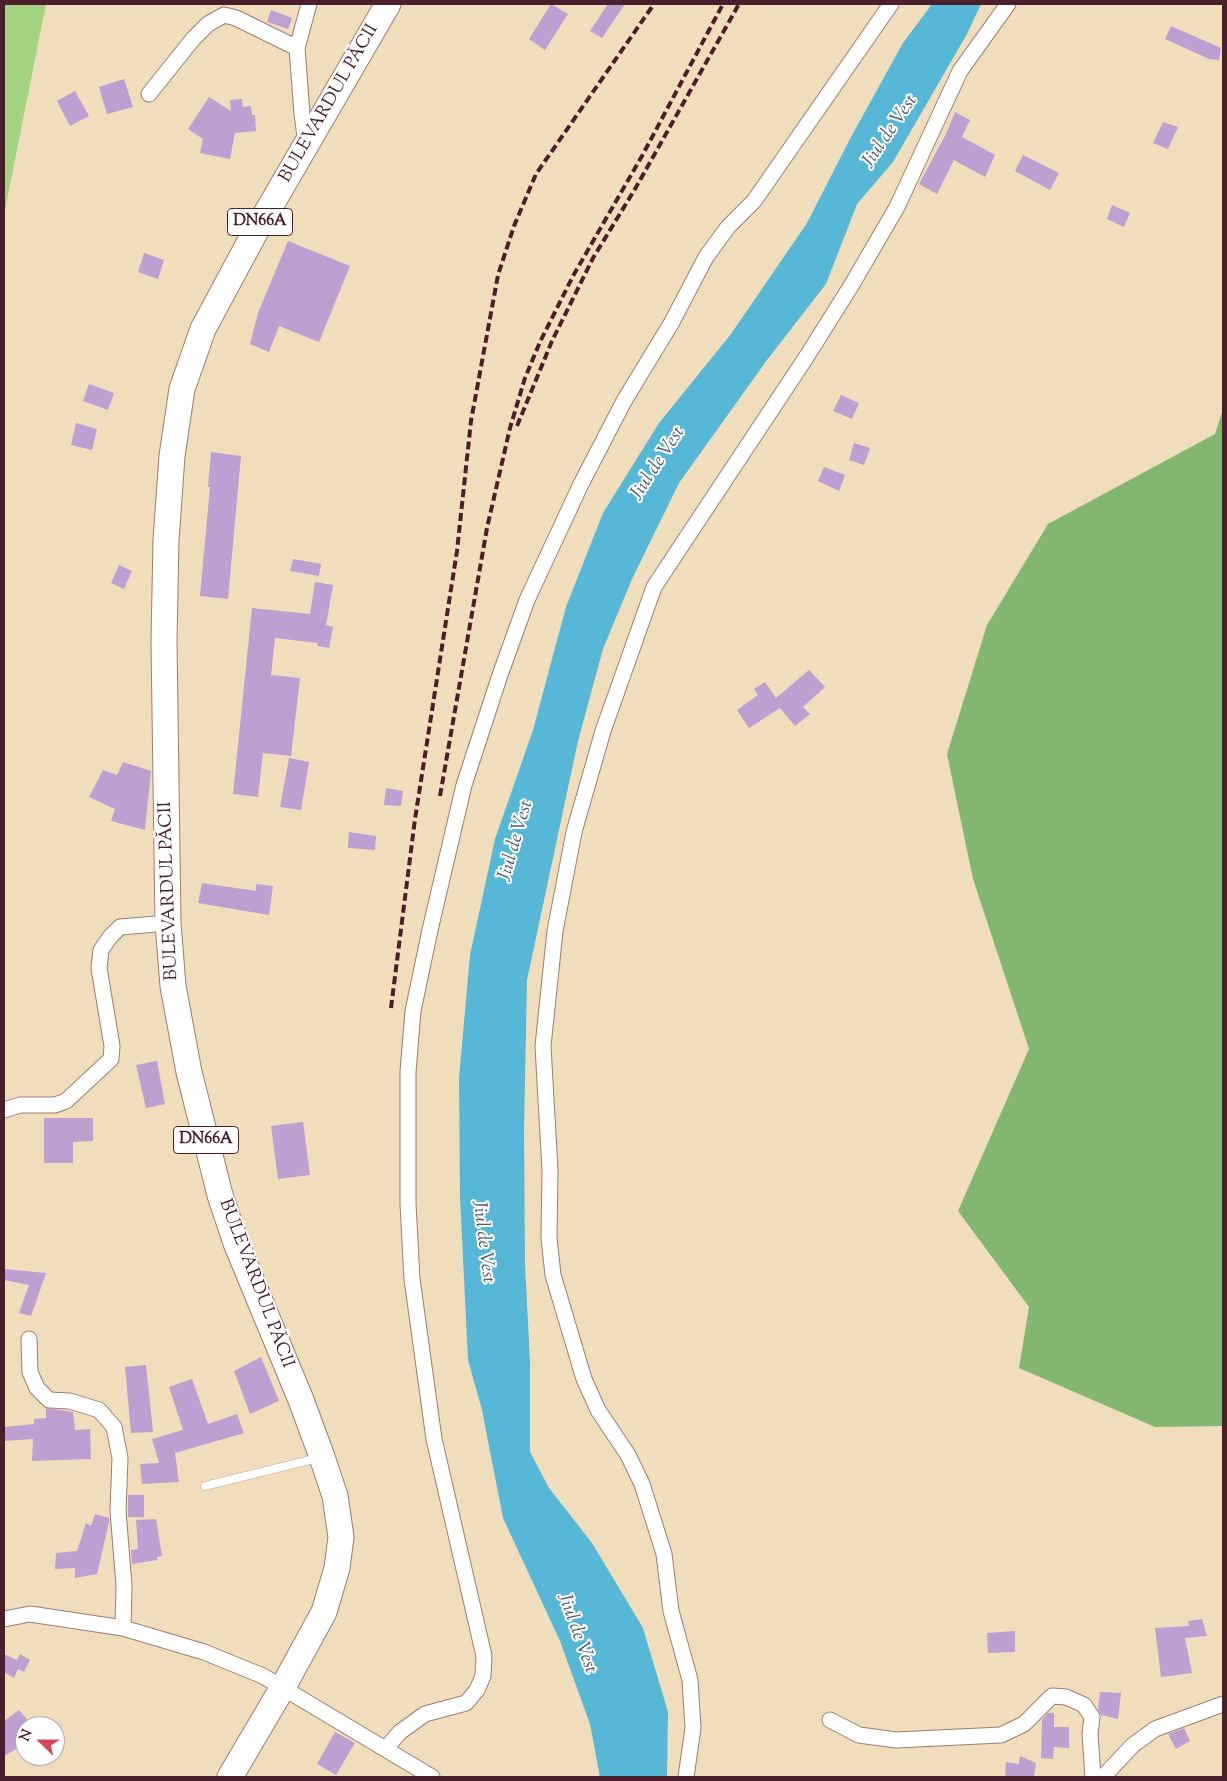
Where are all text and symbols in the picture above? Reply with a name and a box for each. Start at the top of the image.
street label: BULEVARDUL PĂCII [276,21,384,187]
water label: Jiul de Vest [858,91,924,173]
road number: DN66A [228,208,292,236]
water label: Jiul de Vest [627,423,691,505]
water label: Jiul de Vest [495,798,539,884]
street label: BULEVARDUL PĂCII [156,801,184,981]
road number: DN66A [174,1126,238,1154]
street label: BULEVARDUL PĂCII [213,1196,297,1372]
water label: Jiul de Vest [466,1199,498,1285]
water label: Jiul de Vest [551,1591,601,1677]
north arrow [15,1716,65,1766]
text: N [16,1727,38,1745]

